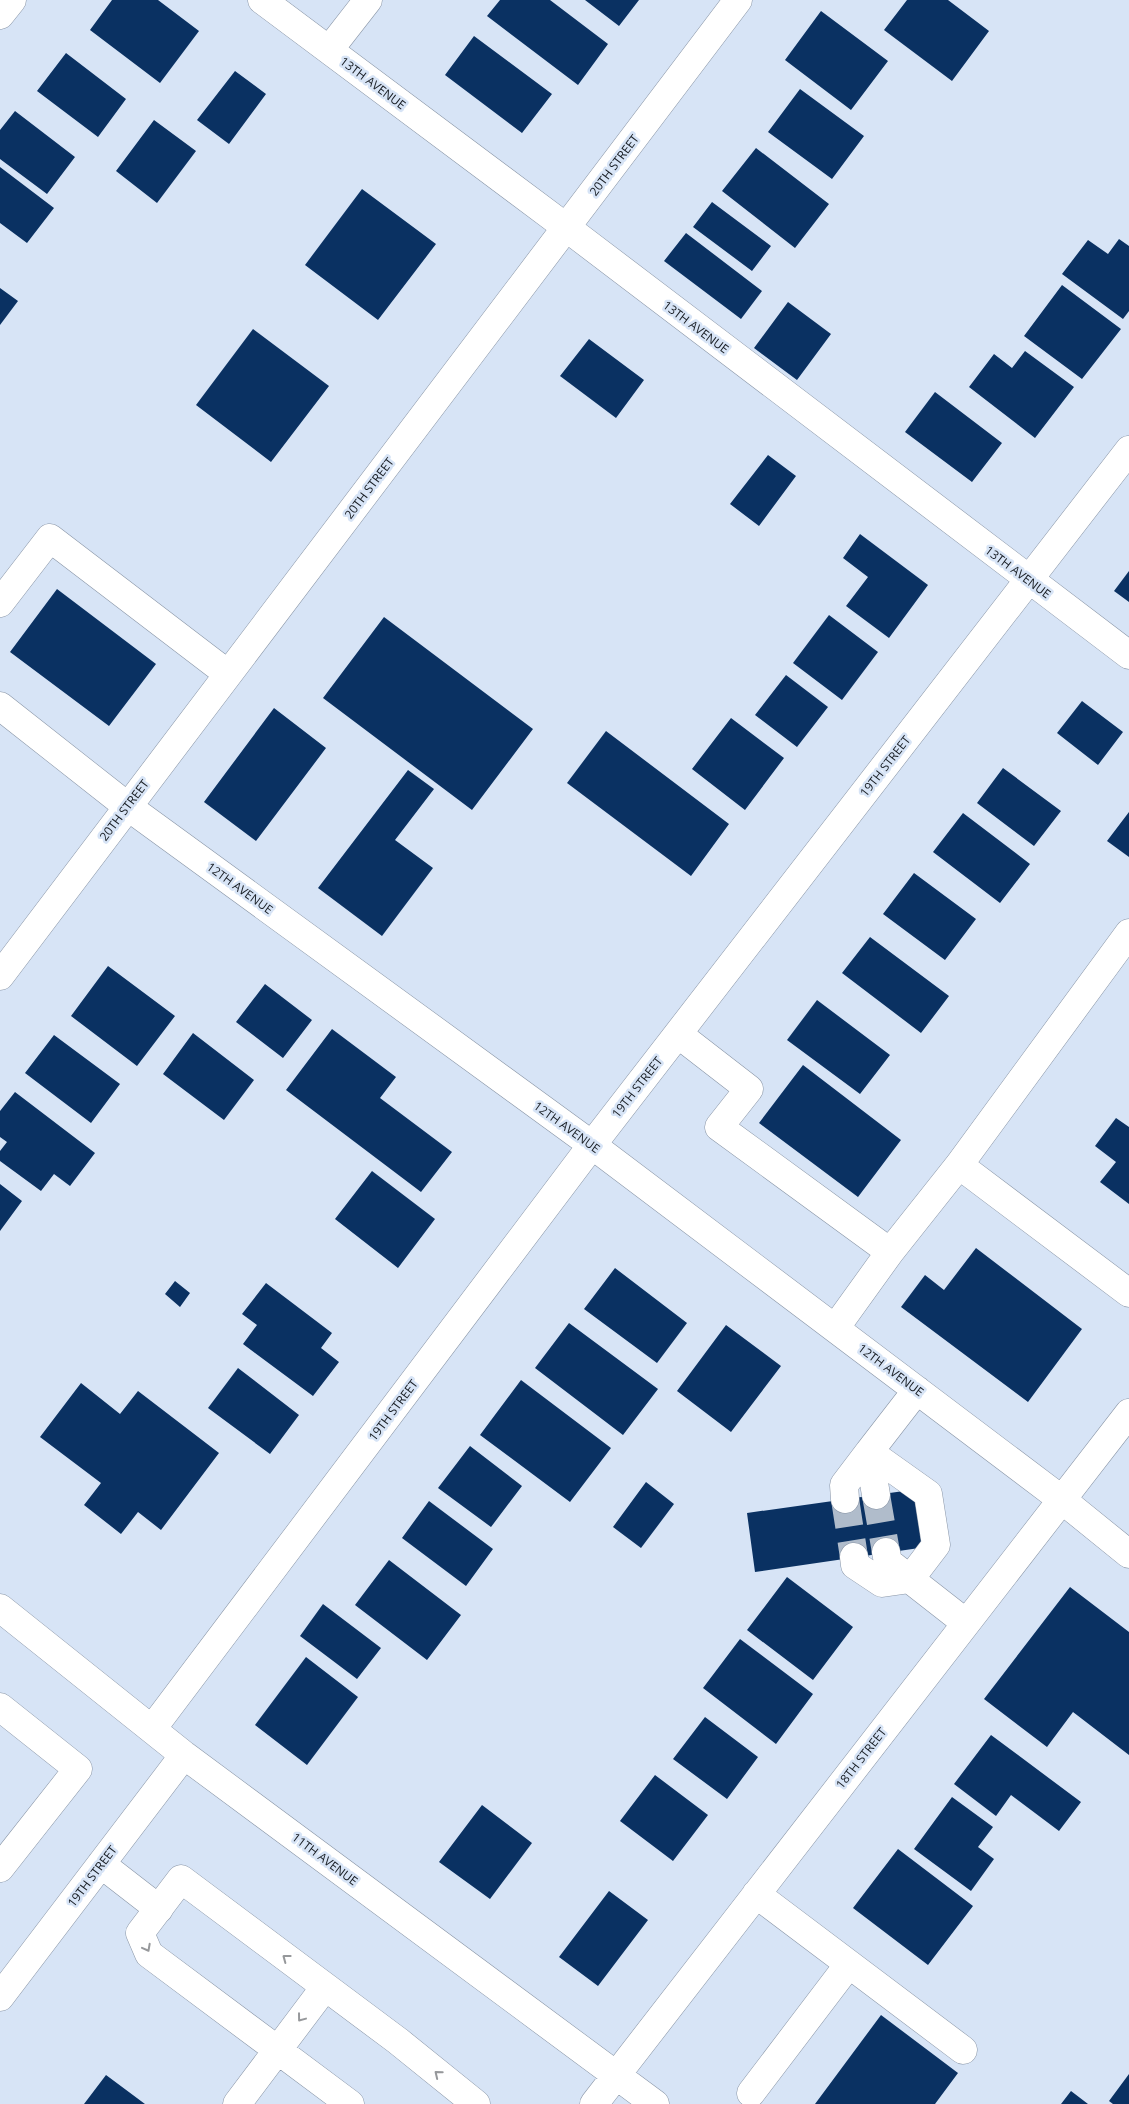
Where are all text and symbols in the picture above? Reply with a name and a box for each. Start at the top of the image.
street label: 13TH AVENUE [337,53,409,113]
street label: 20TH STREET [585,130,643,199]
street label: 13TH AVENUE [660,297,732,357]
street label: 20TH STREET [340,453,398,522]
street label: 13TH AVENUE [982,542,1054,602]
street label: 19TH STREET [856,732,914,800]
street label: 20TH STREET [95,775,153,844]
street label: 12TH AVENUE [203,858,277,918]
street label: 19TH STREET [608,1053,666,1121]
street label: 12TH AVENUE [530,1097,604,1157]
street label: 12TH AVENUE [855,1340,927,1400]
street label: 19TH STREET [364,1375,422,1444]
street label: 18TH STREET [832,1724,890,1792]
street label: 11TH AVENUE [289,1829,361,1889]
street label: 19TH STREET [63,1841,121,1910]
one-way arrow [141,1942,151,1951]
one-way arrow [283,1955,292,1963]
one-way arrow [298,2012,307,2022]
one-way arrow [435,2071,444,2079]

